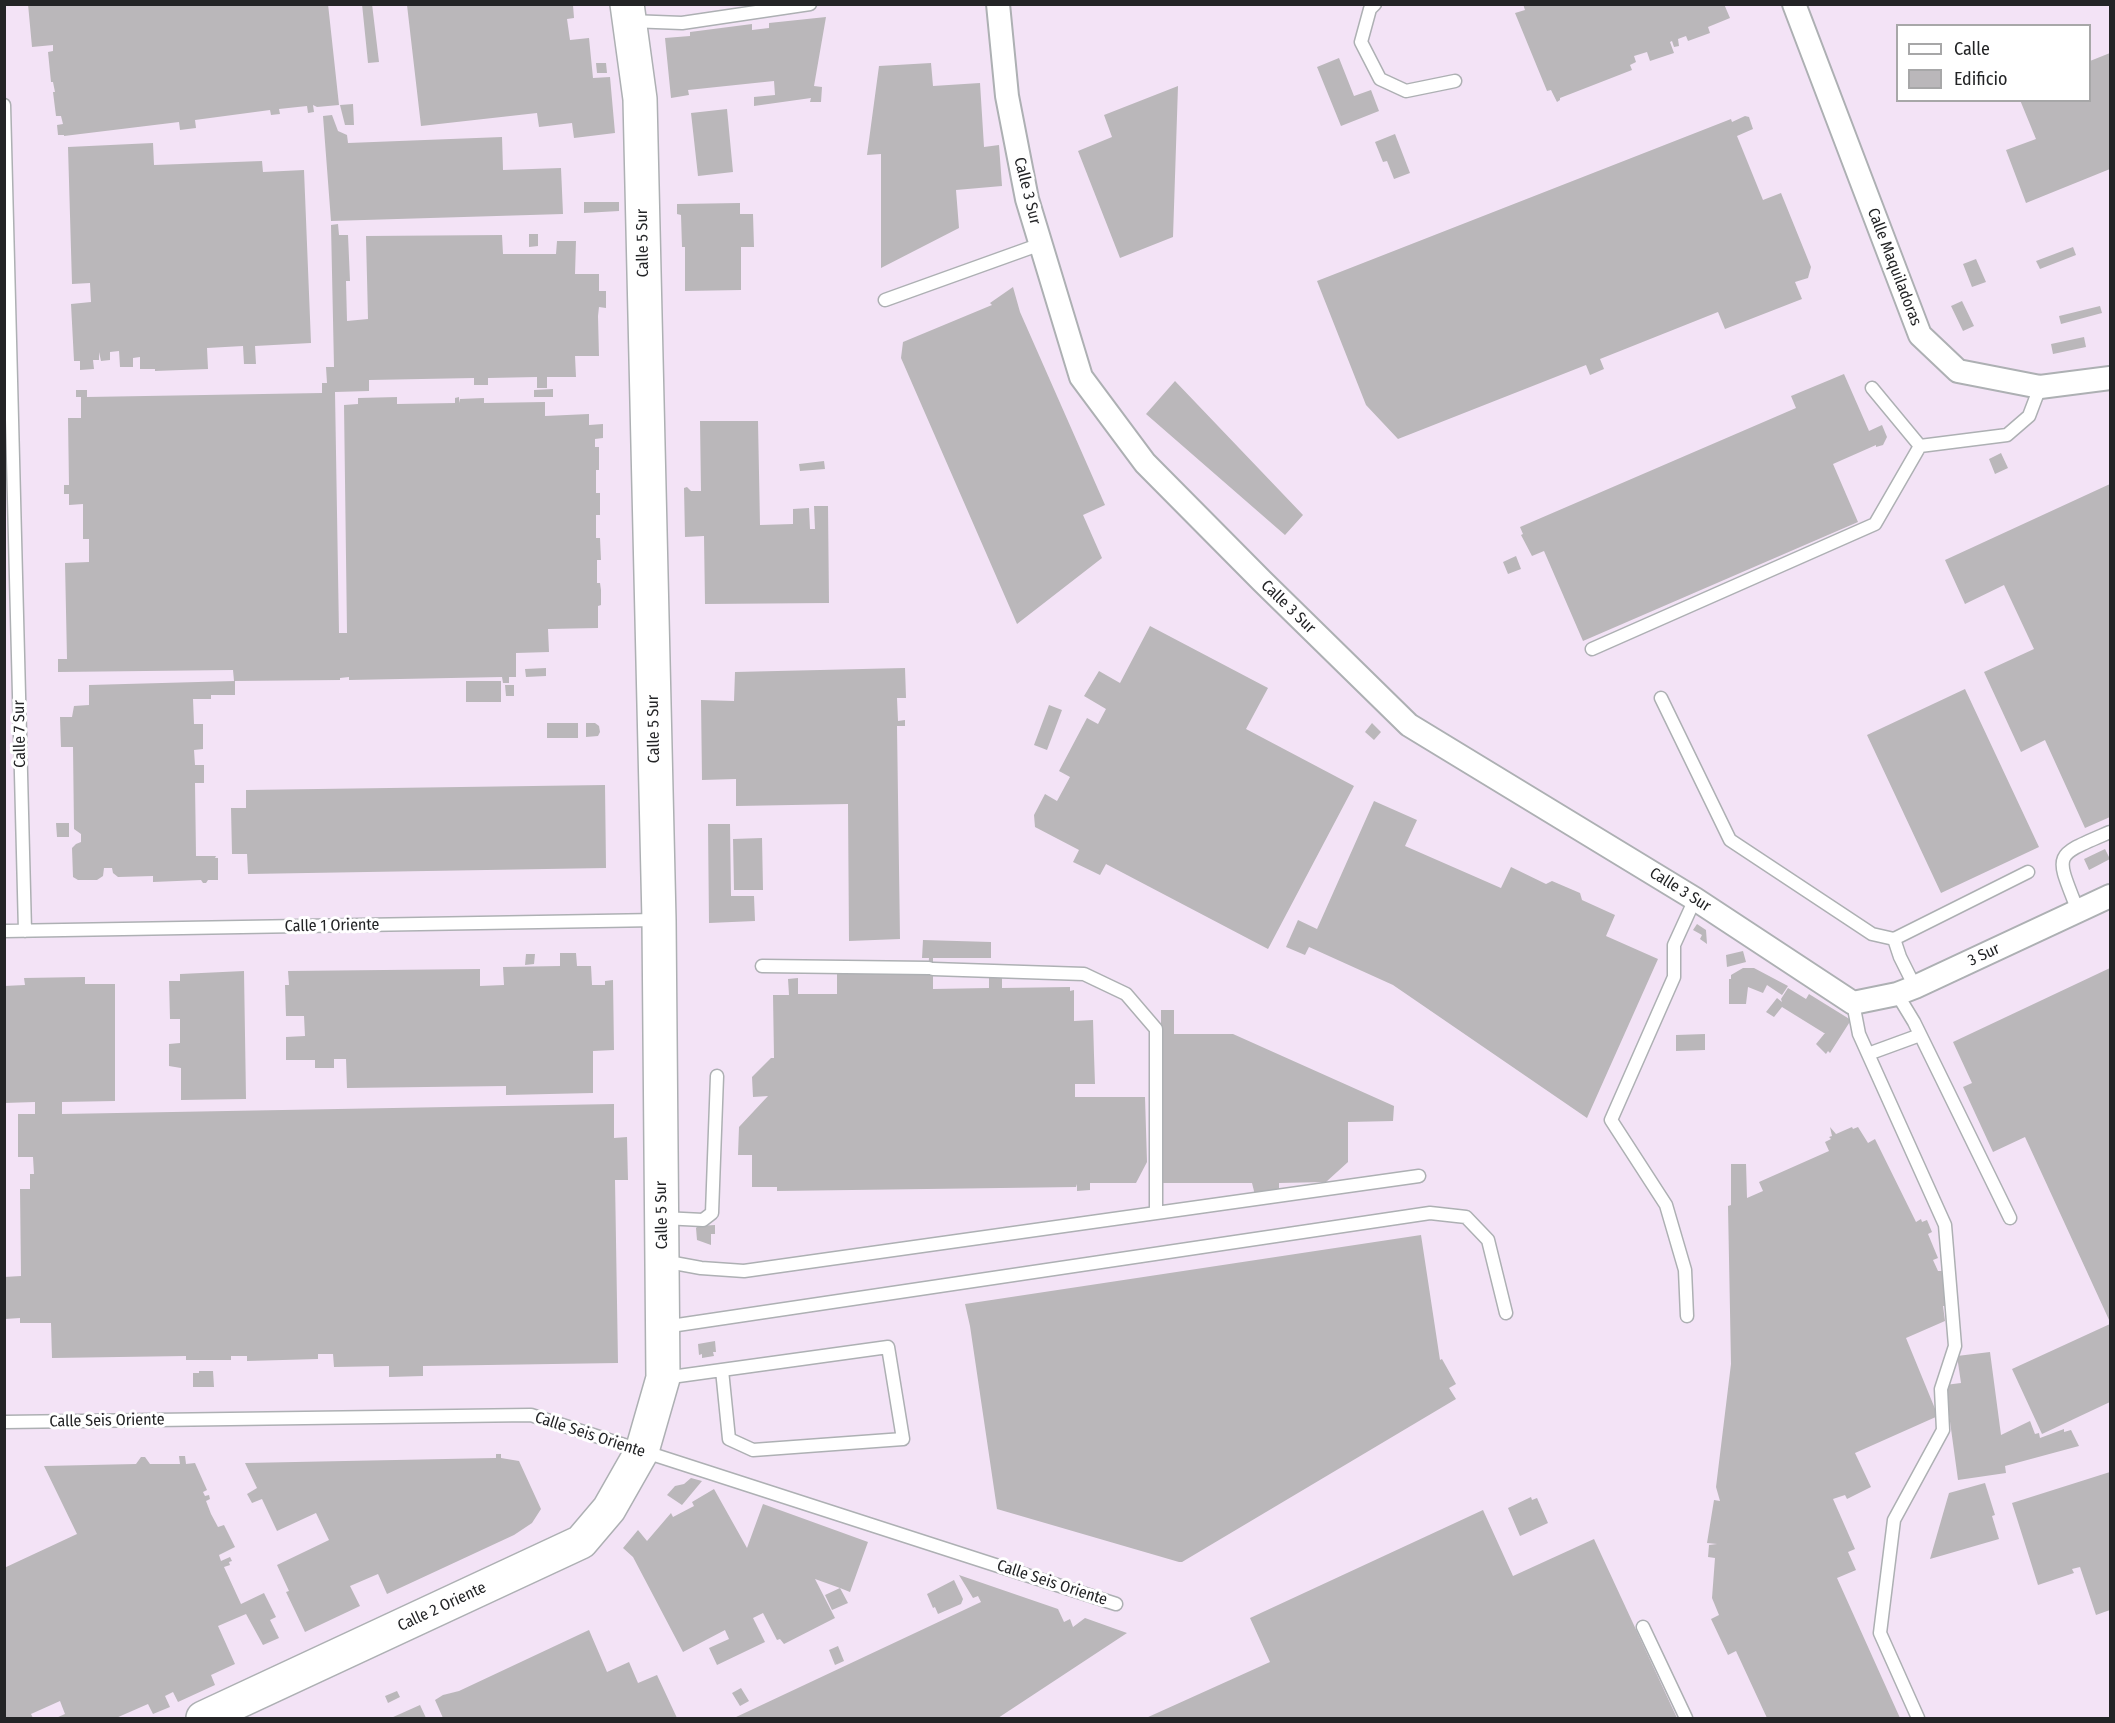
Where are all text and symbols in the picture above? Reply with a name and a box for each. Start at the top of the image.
legend [1896,24,2091,102]
text: Calle [1954,38,1990,60]
text: Edificio [1954,68,2007,90]
street label: Calle 3 Sur [1009,155,1045,227]
street label: Calle Maquiladoras [1863,205,1925,329]
street label: Calle 5 Sur [633,209,653,277]
street label: Calle 3 Sur [1257,576,1319,638]
street label: Calle 5 Sur [644,695,664,763]
street label: Calle 7 Sur [10,700,30,768]
street label: Calle 3 Sur [1646,864,1714,916]
street label: Calle 1 Oriente [285,916,379,936]
street label: 3 Sur [1965,939,2003,971]
street label: Calle 5 Sur [652,1181,672,1249]
street label: Calle Seis Oriente [532,1408,648,1462]
street label: Calle Seis Oriente [49,1410,165,1432]
street label: Calle Seis Oriente [994,1556,1110,1610]
street label: Calle 2 Oriente [395,1578,489,1636]

